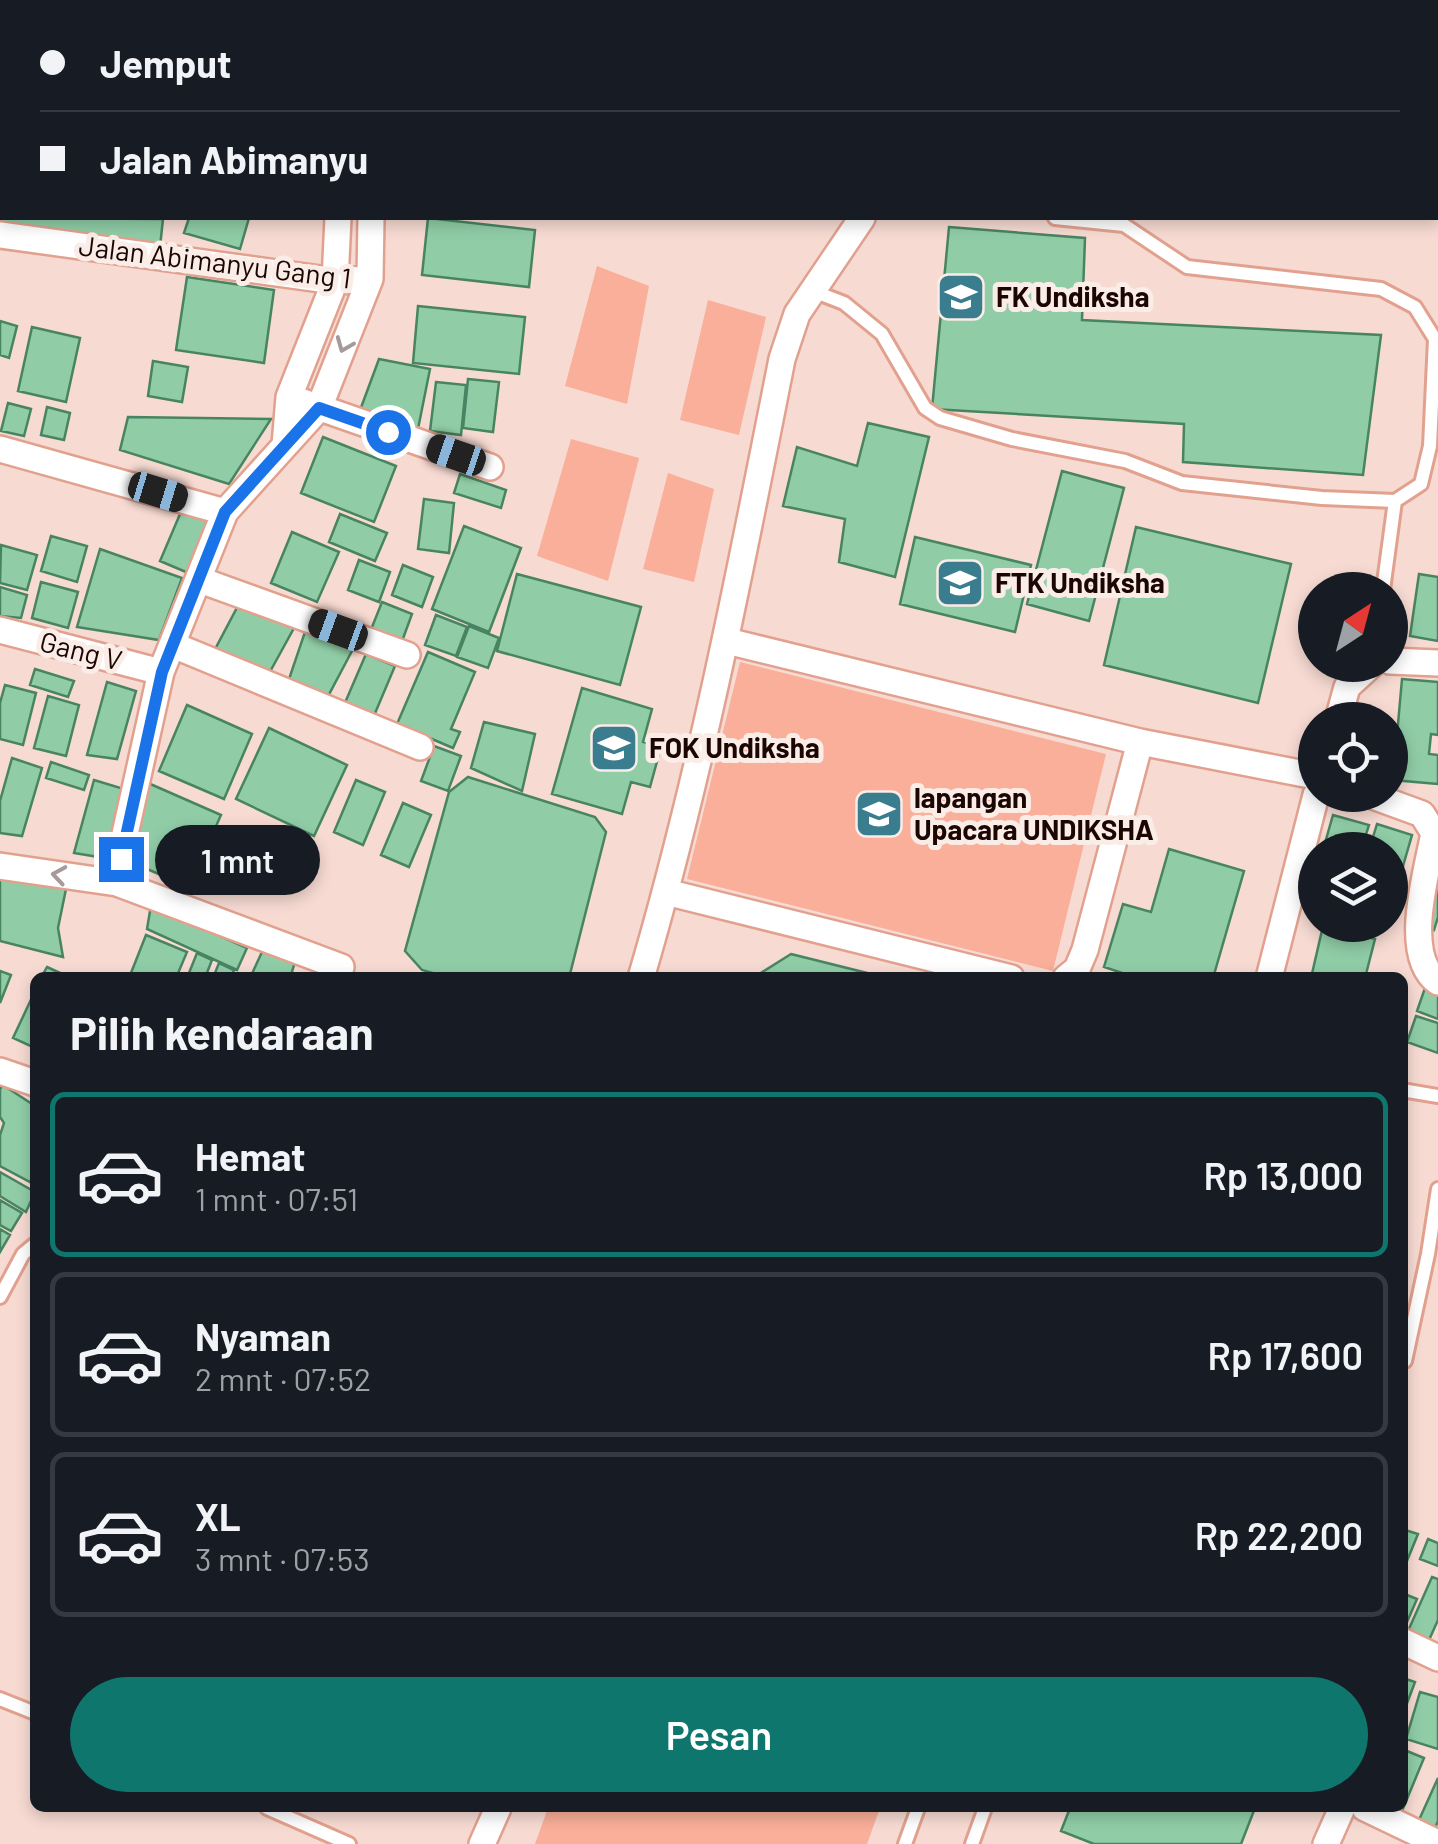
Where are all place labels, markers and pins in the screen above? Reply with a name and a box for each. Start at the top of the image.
school or university icon: FK Undiksha [935,271,987,323]
place label: FK Undiksha [996,279,1149,313]
school or university icon: FTK Undiksha [934,557,986,609]
place label: FTK Undiksha [995,565,1165,599]
school or university icon: FOK Undiksha [588,722,640,774]
place label: FOK Undiksha [649,730,820,764]
place label: lapangan Upacara UNDIKSHA [914,780,1154,846]
school or university icon: lapangan Upacara UNDIKSHA [853,788,905,840]

